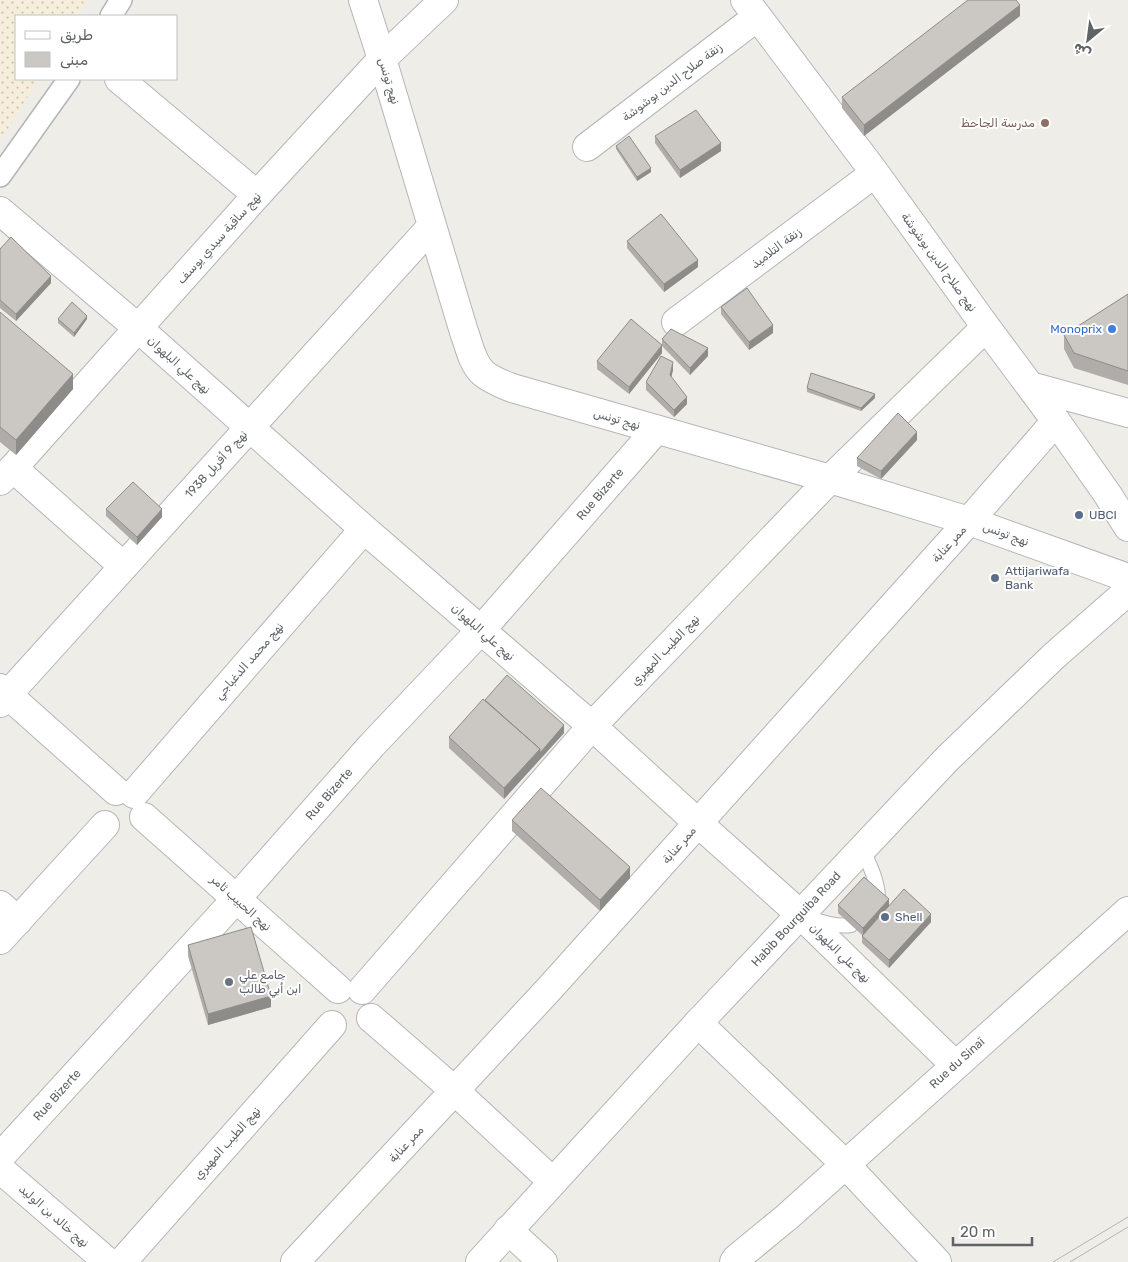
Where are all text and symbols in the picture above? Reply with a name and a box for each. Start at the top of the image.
legend [15,15,178,80]
north arrow [1063,15,1113,65]
text: طريق [60,26,93,44]
text: ش [1070,39,1094,63]
street label: زنقة صلاح الدين بوشوشة [619,40,726,126]
text: مبنى [60,51,88,69]
street label: نهج تونس [373,56,403,107]
place label: مدرسة الجاحظ [961,116,1035,131]
marker: مدرسة الجاحظ [1039,117,1051,129]
street label: نهج ساقية سيدي يوسف [174,189,265,288]
street label: نهج صلاح الدين بوشوشة [897,210,980,315]
street label: زنقة التلاميذ [748,225,805,272]
place label: Monoprix [1050,322,1103,336]
marker: Monoprix [1106,323,1118,335]
street label: نهج علي البلهوان [143,333,213,398]
street label: نهج تونس [591,406,642,434]
street label: نهج 9 أفريل 1938 [182,427,252,502]
street label: Rue Bizerte [574,465,627,523]
place label: UBCI [1089,508,1117,522]
marker: UBCI [1073,509,1085,521]
street label: نهج تونس [980,519,1031,551]
street label: ممر عنابة [929,522,970,566]
place label: Attijariwafa Bank [1005,564,1069,592]
marker: Attijariwafa Bank [989,572,1001,584]
street label: نهج علي البلهوان [447,601,518,665]
street label: نهج الطيب المهيري [628,612,704,690]
street label: نهج محمد الدغباجي [212,620,288,704]
street label: Rue Bizerte [303,765,356,823]
street label: ممر عنابة [659,823,700,867]
street label: Habib Bourguiba Road [748,869,844,969]
street label: نهج الحبيب ثامر [206,871,274,935]
place label: Shell [895,910,922,924]
marker: Shell [879,911,891,923]
street label: نهج علي البلهوان [805,920,873,987]
place label: جامع علي ابن أبي طالب [239,968,302,998]
marker: جامع علي ابن أبي طالب [223,976,235,988]
street label: Rue du Sinaï [927,1034,988,1091]
street label: Rue Bizerte [30,1066,84,1124]
street label: نهج الطيب المهيري [191,1104,265,1184]
street label: ممر عنابة [386,1123,427,1166]
street label: نهج خالد بن الوليد [15,1182,92,1252]
scale bar [953,1214,1032,1246]
text: 20 m [960,1223,995,1241]

